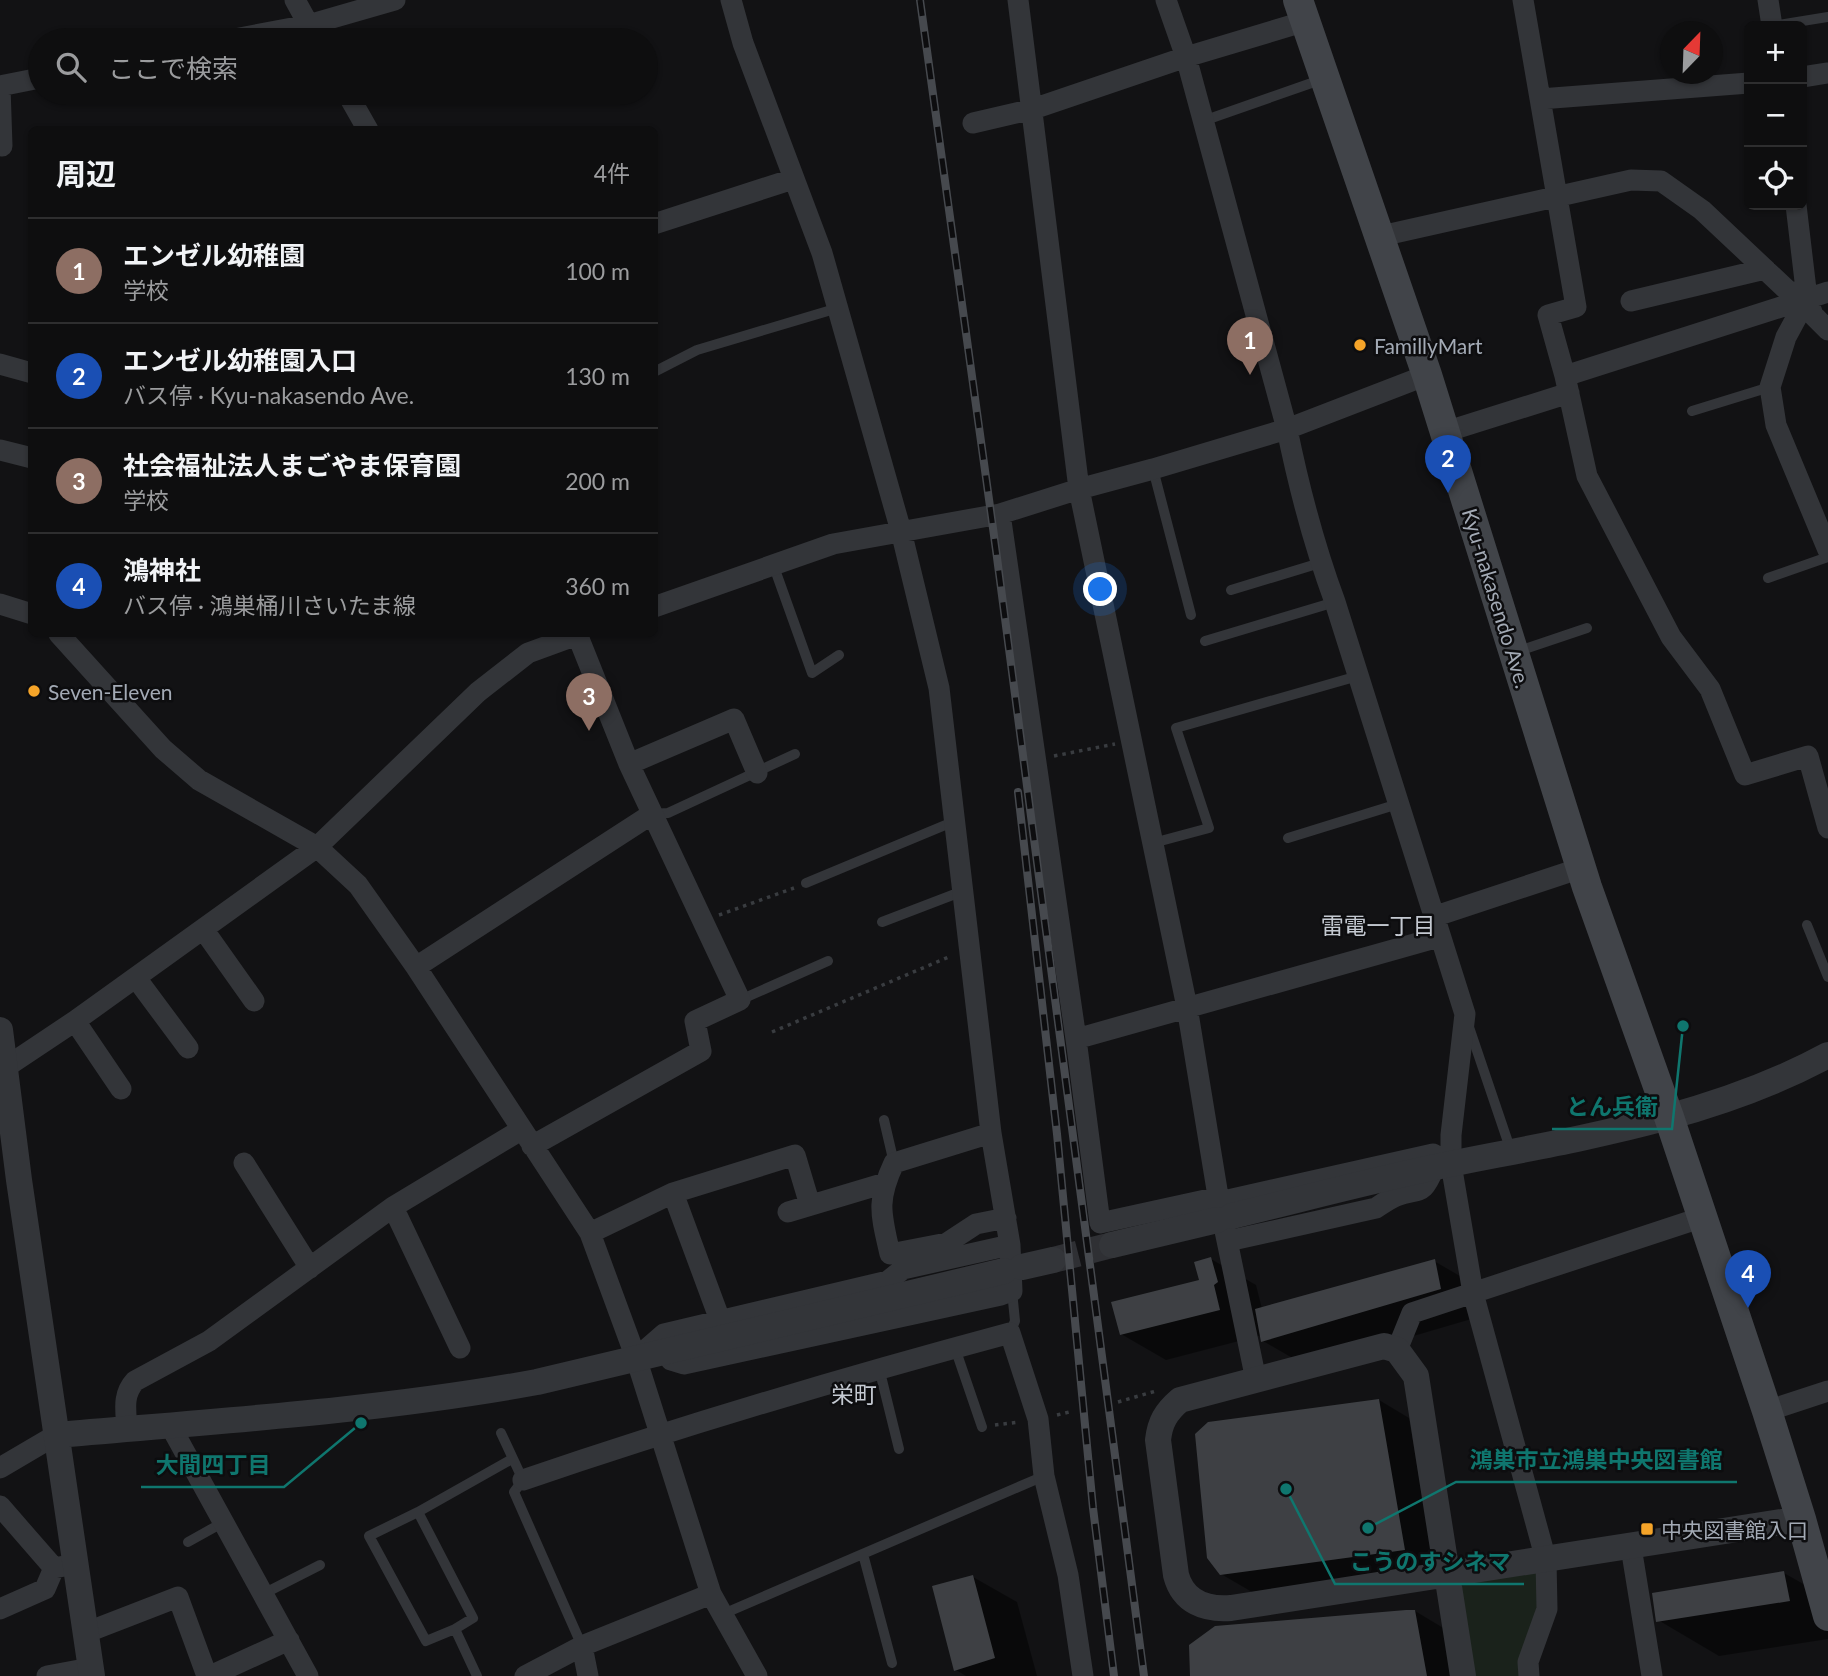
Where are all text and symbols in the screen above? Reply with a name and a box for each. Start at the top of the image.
north arrow [1660,21,1723,84]
map controls [1744,21,1807,210]
button: + [1744,21,1807,84]
search box [28,28,658,105]
icon: search [52,48,90,86]
text: ここで検索 [108,52,238,84]
button: − [1744,84,1807,147]
button: locate [1744,147,1807,210]
text: 周辺 [56,155,116,191]
text: 4件 [594,159,630,187]
text: エンゼル幼稚園 [123,239,305,271]
text: 1 [72,257,86,285]
text: 100 m [565,257,630,285]
text: 学校 [123,276,169,304]
pin: 1 [1227,317,1273,375]
place label: FamillyMart [1374,333,1483,358]
marker: FamillyMart [1352,337,1368,353]
text: エンゼル幼稚園入口 [123,344,357,376]
text: 2 [72,362,86,390]
text: 130 m [565,362,630,390]
text: バス停 · Kyu-nakasendo Ave. [123,381,414,409]
pin: 2 [1425,435,1471,493]
text: 社会福祉法人まごやま保育園 [123,449,461,481]
text: 3 [72,467,86,495]
text: 200 m [565,467,630,495]
text: 学校 [123,486,169,514]
street label: Kyu-nakasendo Ave. [1458,505,1536,691]
text: 鴻神社 [123,554,201,586]
text: 4 [72,572,86,600]
text: 360 m [565,572,630,600]
your location [1083,572,1117,606]
text: バス停 · 鴻巣桶川さいたま線 [123,591,416,619]
pin: 3 [566,673,612,731]
place label: Seven-Eleven [48,679,173,704]
marker: Seven-Eleven [26,683,42,699]
district label: 雷電一丁目 [1321,911,1436,939]
callout: とん兵衛 [1552,1085,1672,1129]
text: とん兵衛 [1566,1092,1658,1120]
pin: 4 [1725,1250,1771,1308]
district label: 栄町 [831,1380,877,1408]
callout: 鴻巣市立鴻巣中央図書館 [1456,1438,1737,1482]
callout: 大間四丁目 [141,1443,284,1487]
text: 鴻巣市立鴻巣中央図書館 [1470,1445,1723,1473]
text: 大間四丁目 [156,1450,271,1478]
place label: 中央図書館入口 [1661,1517,1808,1542]
marker: 中央図書館入口 [1639,1521,1655,1537]
callout: こうのすシネマ [1335,1540,1524,1584]
text: こうのすシネマ [1350,1547,1511,1575]

